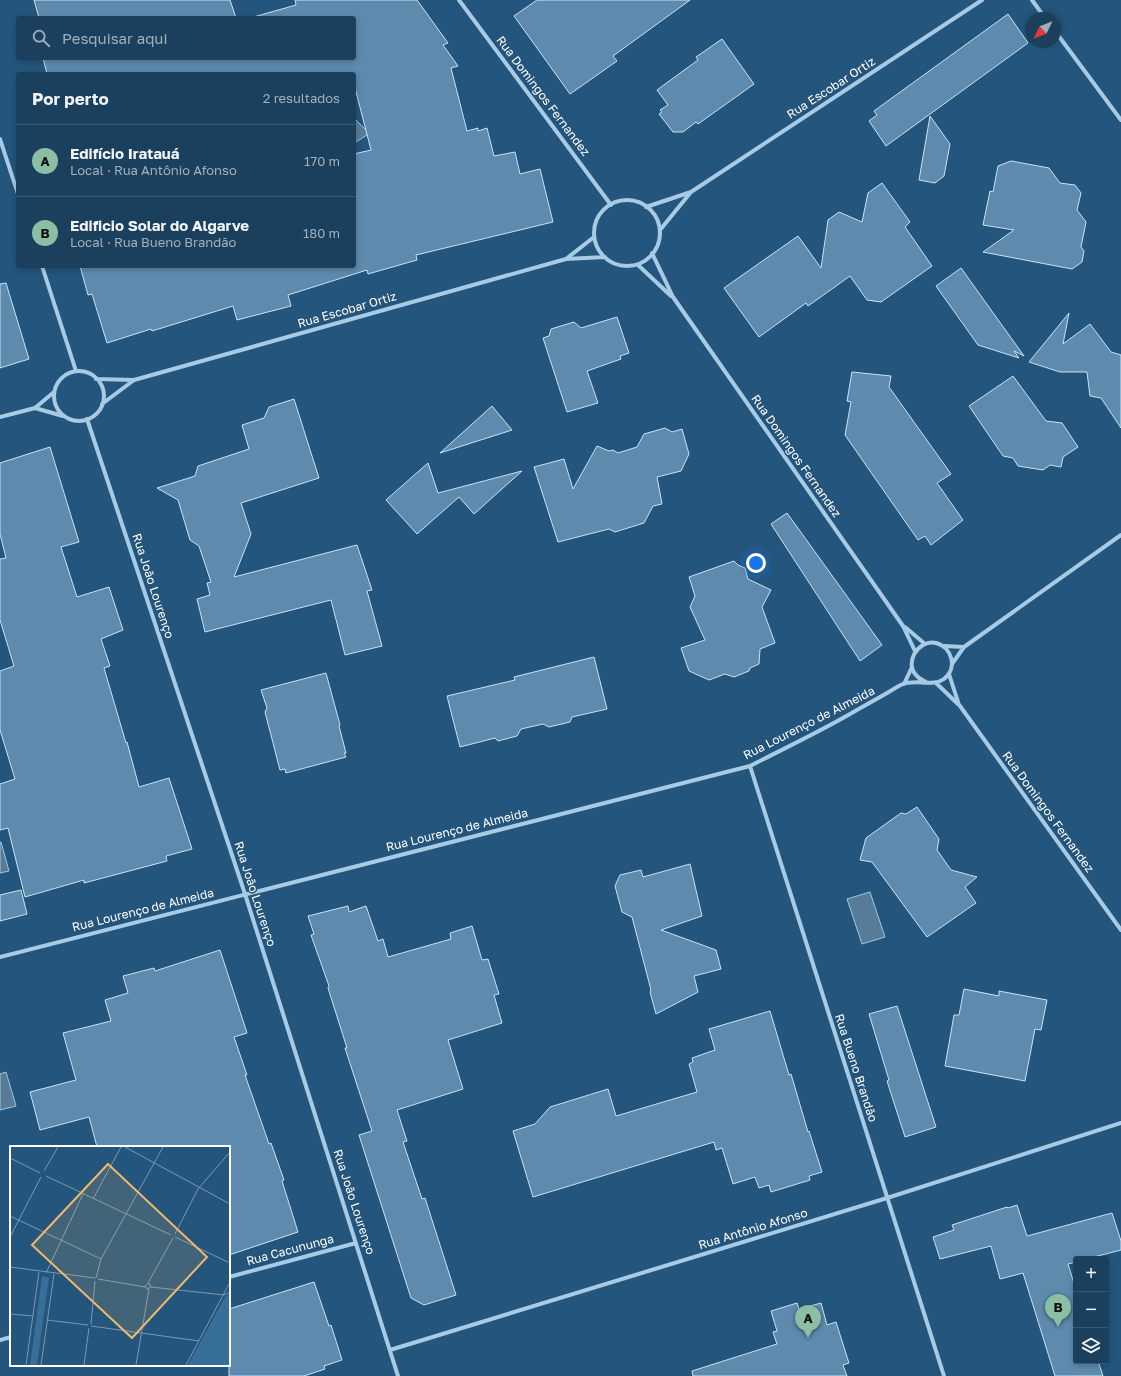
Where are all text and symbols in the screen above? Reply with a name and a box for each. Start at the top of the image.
north arrow [1025,12,1061,48]
search box [16,16,356,60]
icon: search [30,27,52,49]
text: Pesquisar aqui [62,29,167,47]
street label: Rua Domingos Fernandez [493,33,593,159]
street label: Rua Escobar Ortiz [784,53,878,122]
text: Por perto [32,88,109,109]
text: 2 resultados [263,90,340,106]
text: Edifício Iratauá [70,144,179,162]
text: A [40,153,50,169]
text: 170 m [304,153,340,169]
text: Local · Rua Antônio Afonso [70,162,237,178]
text: Edificio Solar do Algarve [70,216,249,234]
text: B [40,225,50,241]
text: 180 m [303,225,340,241]
text: Local · Rua Bueno Brandão [70,234,236,250]
street label: Rua Escobar Ortiz [296,288,398,331]
street label: Rua Domingos Fernandez [748,391,845,520]
street label: Rua João Lourenço [129,531,178,640]
your location [746,553,766,573]
street label: Rua Lourenço de Almeida [740,683,877,762]
street label: Rua Domingos Fernandez [999,748,1097,875]
street label: Rua Lourenço de Almeida [384,805,529,854]
street label: Rua João Lourenço [231,839,280,948]
street label: Rua Lourenço de Almeida [70,885,215,934]
street label: Rua Bueno Brandão [832,1012,881,1124]
inset map [10,1146,230,1366]
street label: Rua João Lourenço [330,1147,379,1256]
street label: Rua Antônio Afonso [697,1205,809,1252]
street label: Rua Cacununga [245,1231,335,1268]
map controls [1073,1256,1109,1364]
button: + [1073,1256,1109,1292]
button: − [1073,1292,1109,1328]
pin: B [1045,1294,1071,1327]
pin: A [795,1305,821,1338]
button: layers [1073,1328,1109,1364]

